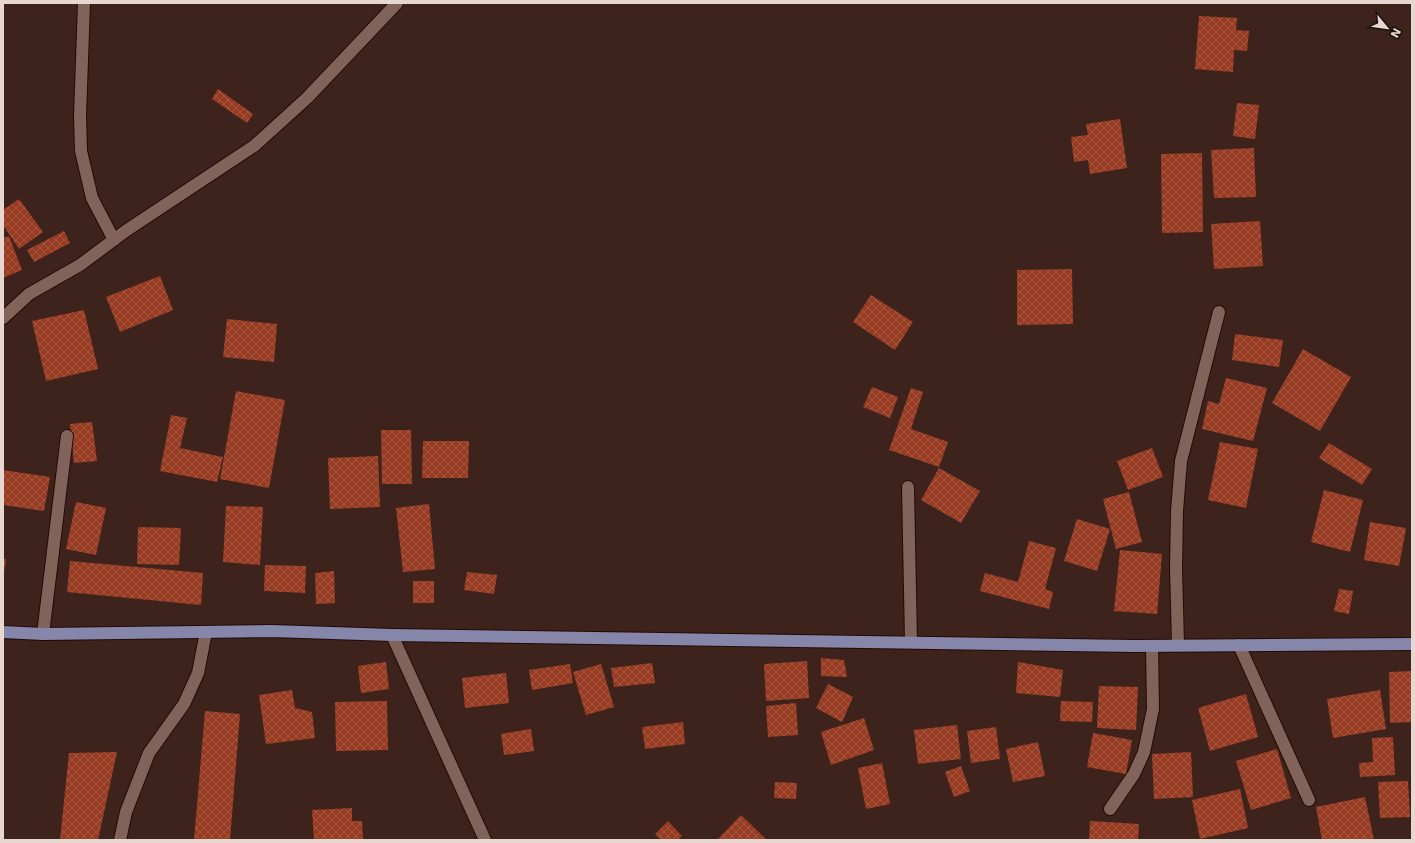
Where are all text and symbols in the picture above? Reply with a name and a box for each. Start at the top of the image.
north arrow [1367,8,1407,48]
text: N [1387,25,1403,40]

